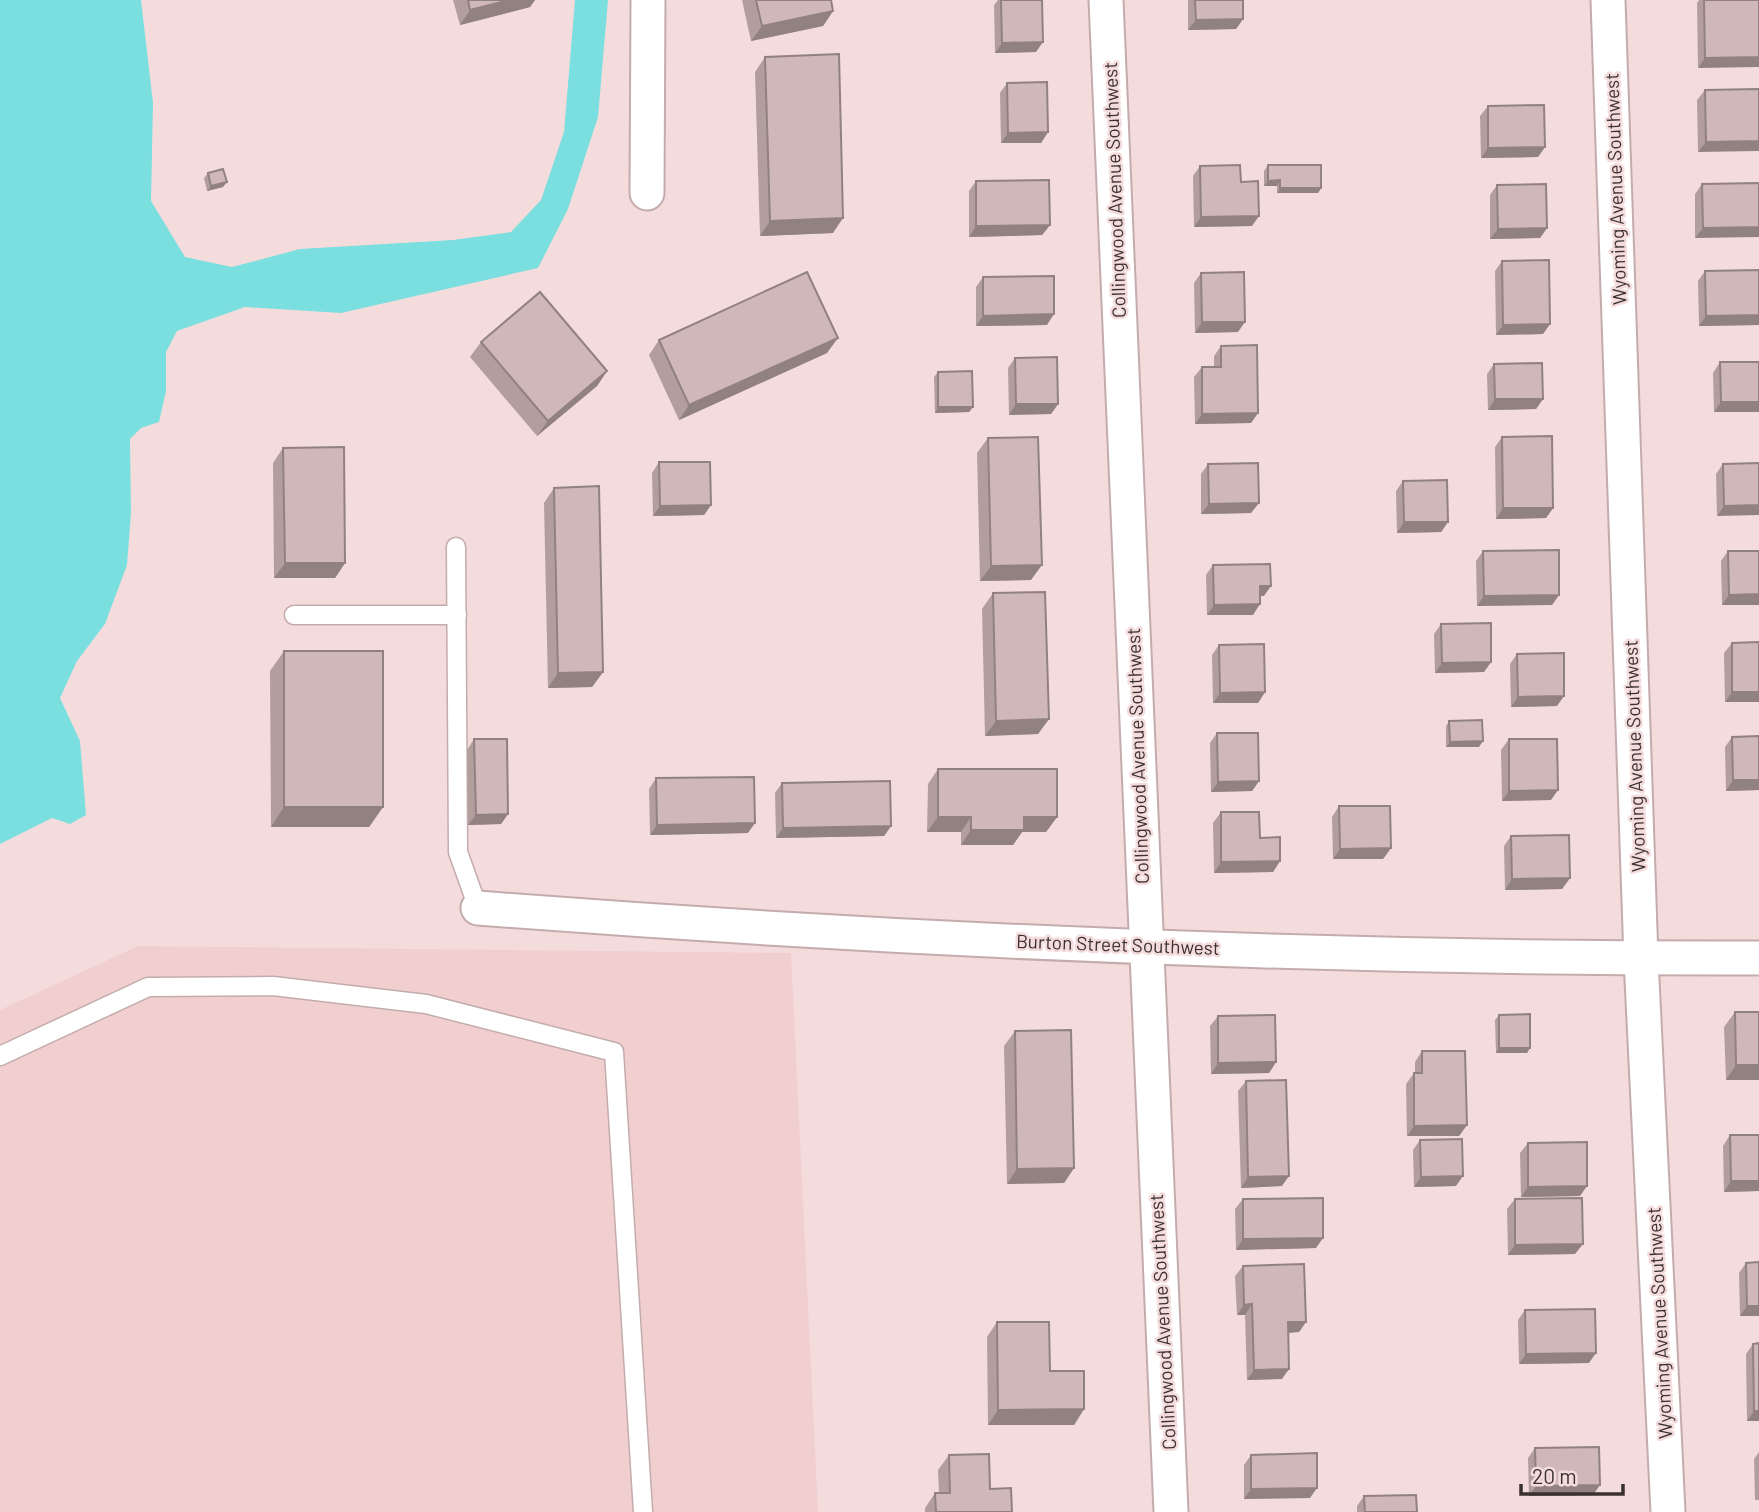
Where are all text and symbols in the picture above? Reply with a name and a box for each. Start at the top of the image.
street label: Collingwood Avenue Southwest [1098,62,1130,318]
street label: Wyoming Avenue Southwest [1599,73,1631,305]
street label: Collingwood Avenue Southwest [1121,628,1153,884]
street label: Wyoming Avenue Southwest [1618,640,1650,872]
street label: Burton Street Southwest [1016,929,1220,959]
street label: Collingwood Avenue Southwest [1144,1193,1180,1451]
street label: Wyoming Avenue Southwest [1641,1206,1677,1440]
scale bar [1521,1452,1622,1496]
text: 20 m [1532,1463,1577,1488]

